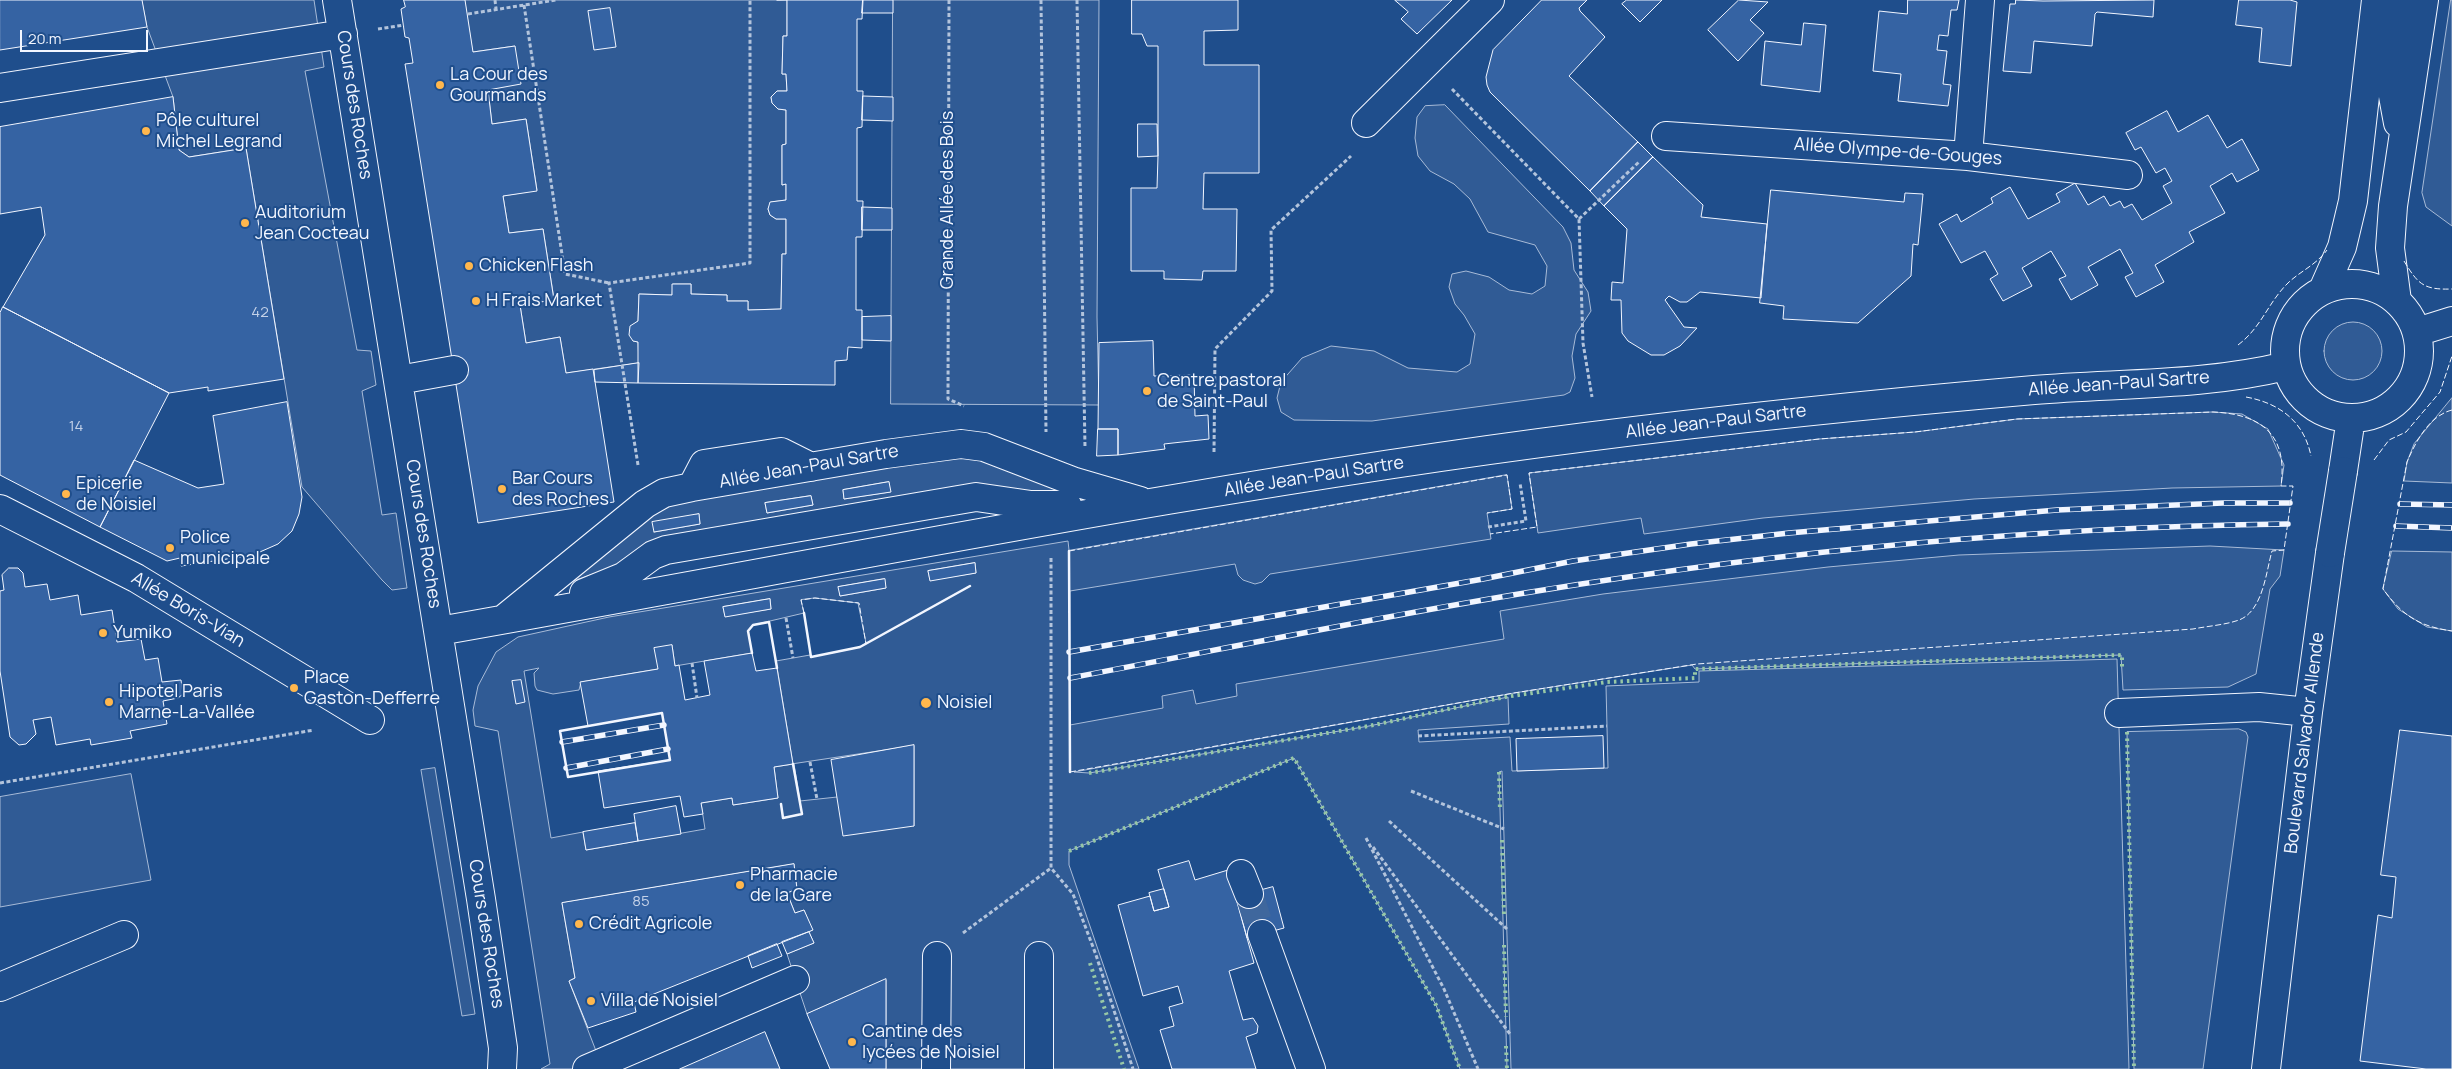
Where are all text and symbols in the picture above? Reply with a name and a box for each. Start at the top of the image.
scale bar [22,20,150,52]
text: 20 m [28,28,61,49]
street label: Cours des Roches [332,29,376,181]
place label: La Cour des Gourmands [450,64,548,106]
marker: La Cour des Gourmands [434,79,446,91]
place label: Pôle culturel Michel Legrand [156,110,282,152]
street label: Grande Allée des Bois [937,111,959,289]
marker: Pôle culturel Michel Legrand [140,125,152,137]
street label: Allée Olympe-de-Gouges [1793,134,2003,170]
place label: Auditorium Jean Cocteau [255,202,369,244]
marker: Auditorium Jean Cocteau [239,217,251,229]
place label: Chicken Flash [479,255,593,277]
marker: Chicken Flash [463,260,475,272]
place label: H Frais Market [486,290,602,312]
marker: H Frais Market [470,295,482,307]
house number: 42 [251,304,269,322]
street label: Allée Jean-Paul Sartre [2027,367,2211,401]
place label: Centre pastoral de Saint-Paul [1157,370,1286,412]
marker: Centre pastoral de Saint-Paul [1141,385,1153,397]
street label: Allée Jean-Paul Sartre [1624,400,1808,444]
house number: 14 [69,418,83,436]
street label: Allée Jean-Paul Sartre [718,441,900,493]
street label: Allée Jean-Paul Sartre [1222,452,1406,502]
street label: Cours des Roches [401,458,445,610]
place label: Bar Cours des Roches [512,468,609,510]
place label: Epicerie de Noisiel [76,473,156,516]
marker: Bar Cours des Roches [496,483,508,495]
marker: Epicerie de Noisiel [60,488,72,500]
place label: Police municipale [180,527,270,570]
marker: Police municipale [164,542,176,554]
street label: Allée Boris-Vian [127,568,249,652]
place label: Yumiko [113,622,172,644]
marker: Yumiko [97,627,109,639]
street label: Boulevard Salvador Allende [2281,631,2329,855]
place label: Place Gaston-Defferre [304,667,440,710]
place label: Hipotel Paris Marne-La-Vallée [119,681,255,724]
marker: Place Gaston-Defferre [288,682,300,694]
place label: Noisiel [937,692,993,714]
marker: Hipotel Paris Marne-La-Vallée [103,696,115,708]
marker: Noisiel [919,696,933,710]
street label: Cours des Roches [464,858,508,1010]
place label: Pharmacie de la Gare [750,864,838,906]
marker: Pharmacie de la Gare [734,879,746,891]
house number: 85 [632,893,650,911]
place label: Crédit Agricole [589,913,712,935]
marker: Crédit Agricole [573,918,585,930]
place label: Villa de Noisiel [601,990,718,1012]
marker: Villa de Noisiel [585,995,597,1007]
place label: Cantine des lycées de Noisiel [862,1021,1000,1064]
marker: Cantine des lycées de Noisiel [846,1036,858,1048]

